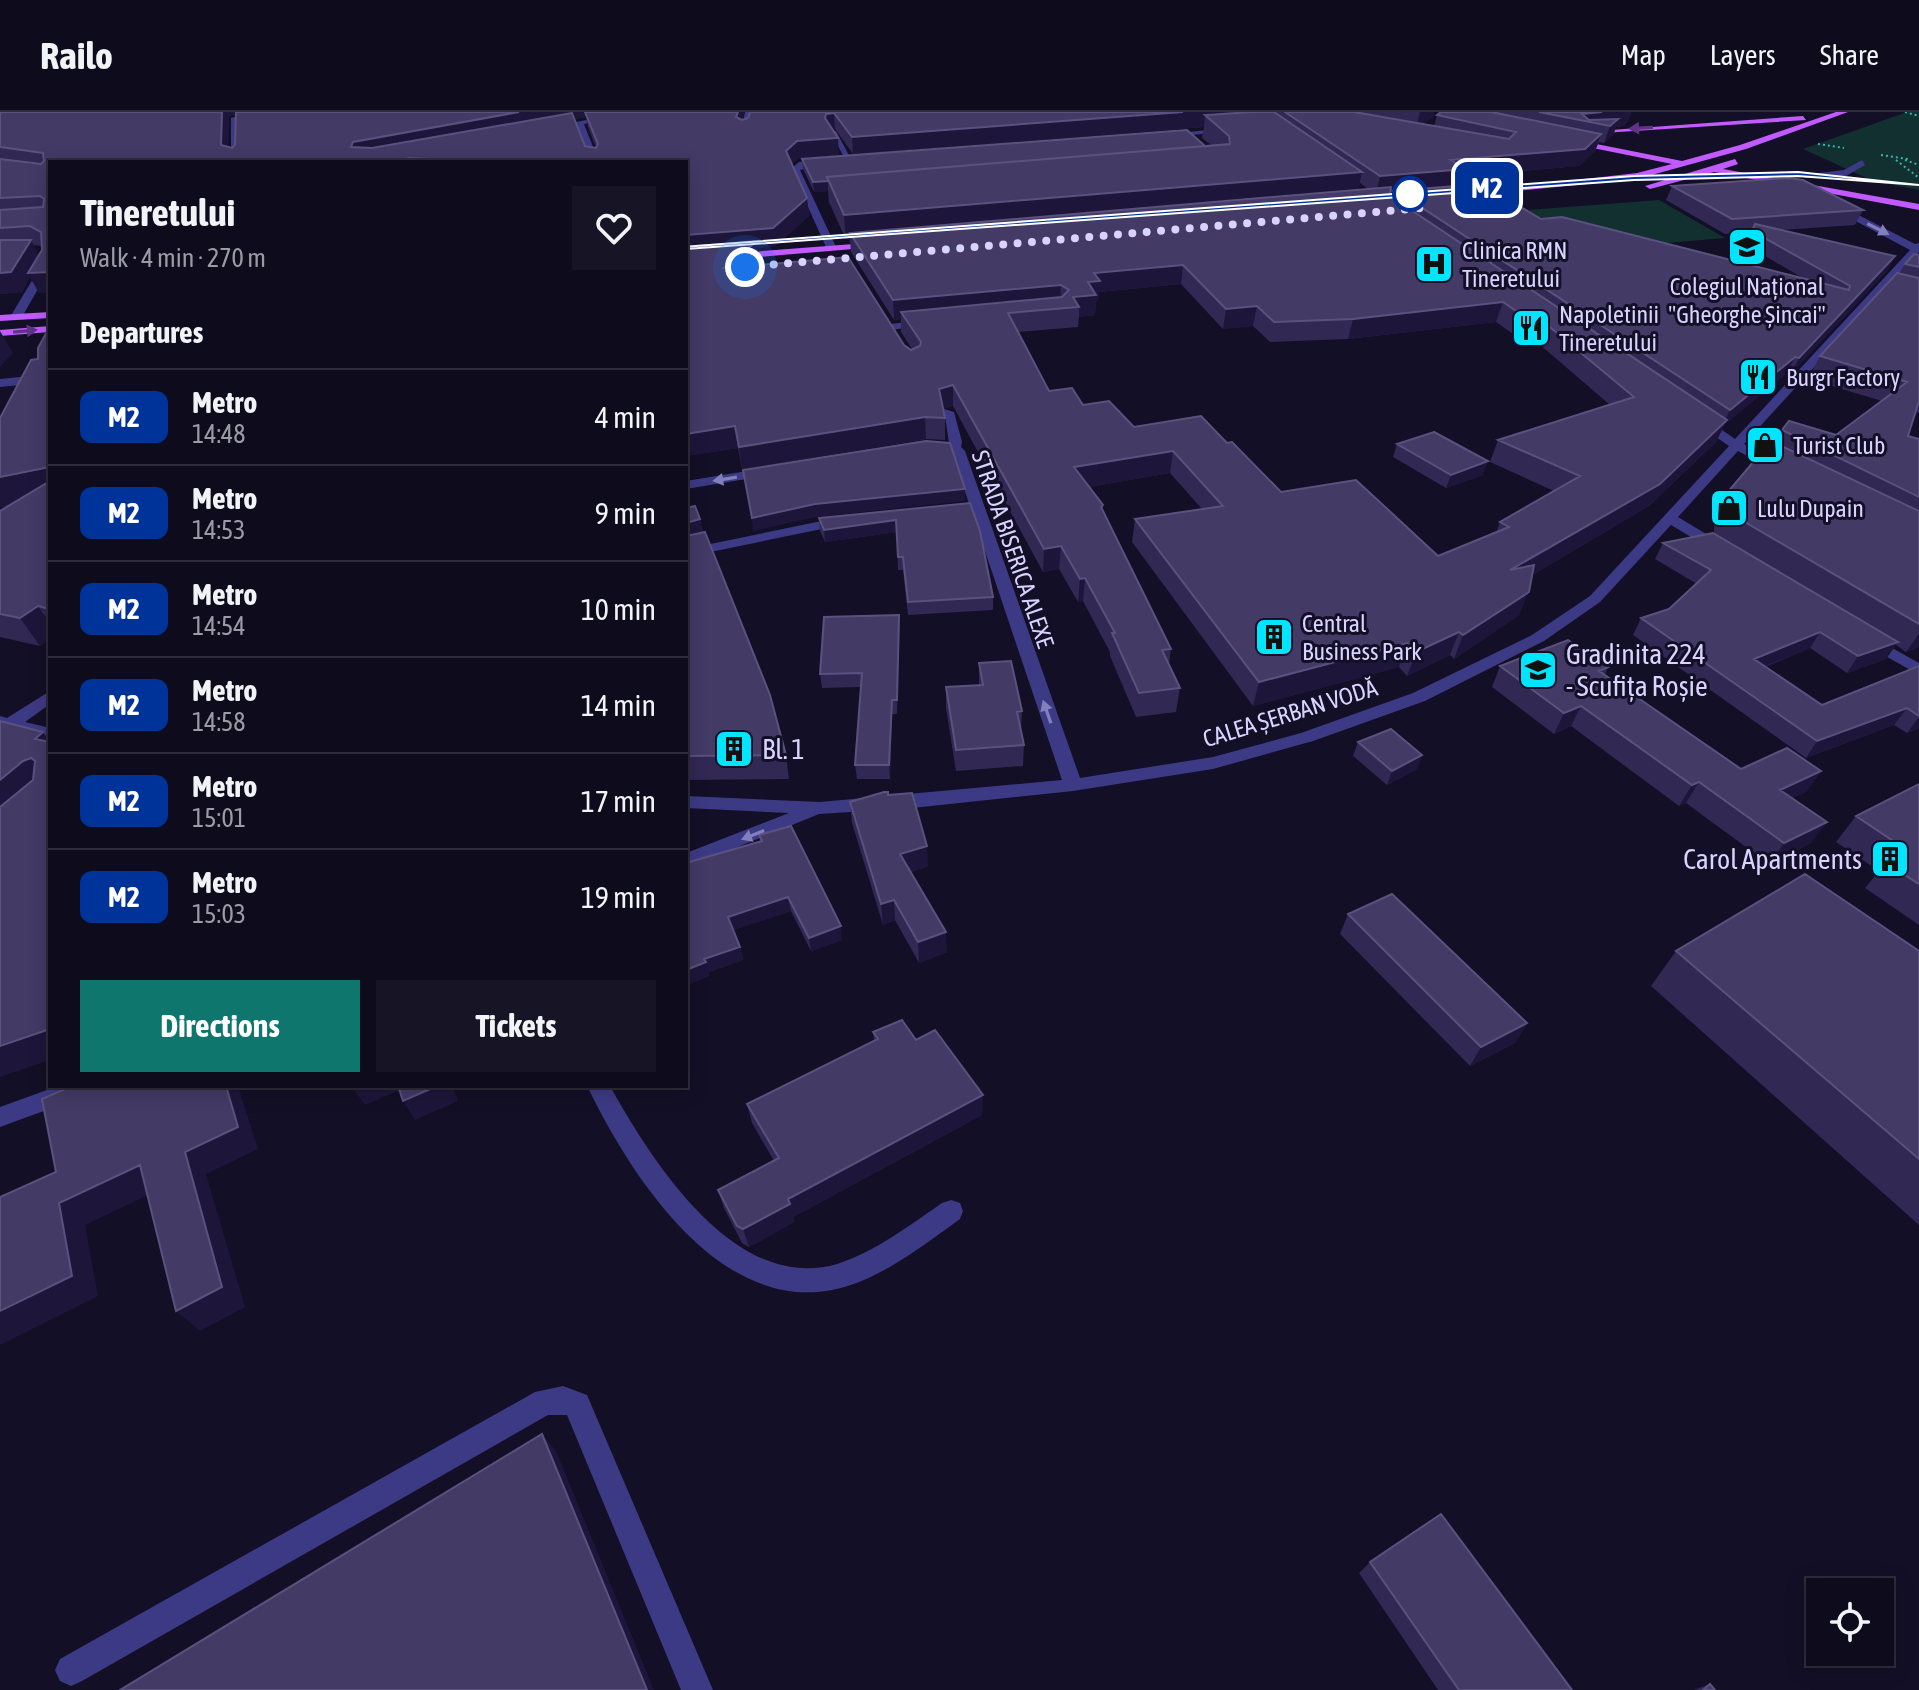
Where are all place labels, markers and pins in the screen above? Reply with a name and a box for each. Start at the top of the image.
unlabelled marker [1393,177,1427,211]
school or university icon: Colegiul Național "Gheorghe Șincai" [1726,226,1768,268]
place label: Clinica RMN Tineretului [1462,237,1567,292]
hospital icon: Clinica RMN Tineretului [1413,243,1455,285]
place label: Colegiul Național "Gheorghe Șincai" [1668,273,1826,328]
place label: Napoletinii Tineretului [1559,301,1659,356]
restaurant icon: Napoletinii Tineretului [1510,307,1552,349]
restaurant icon: Burgr Factory [1737,356,1779,398]
place label: Burgr Factory [1786,364,1900,391]
shop icon: Turist Club [1744,424,1786,466]
place label: Turist Club [1793,432,1885,459]
shop icon: Lulu Dupain [1708,487,1750,529]
place label: Lulu Dupain [1757,495,1864,522]
place label: Central Business Park [1302,610,1422,665]
building icon: Central Business Park [1253,616,1295,658]
place label: Gradinita 224 - Scufița Roșie [1566,638,1708,702]
school or university icon: Gradinita 224 - Scufița Roșie [1517,649,1559,691]
building icon: Bl. 1 [713,728,755,770]
place label: Bl. 1 [762,733,805,765]
building icon: Carol Apartments [1869,838,1911,880]
place label: Carol Apartments [1683,843,1862,875]

